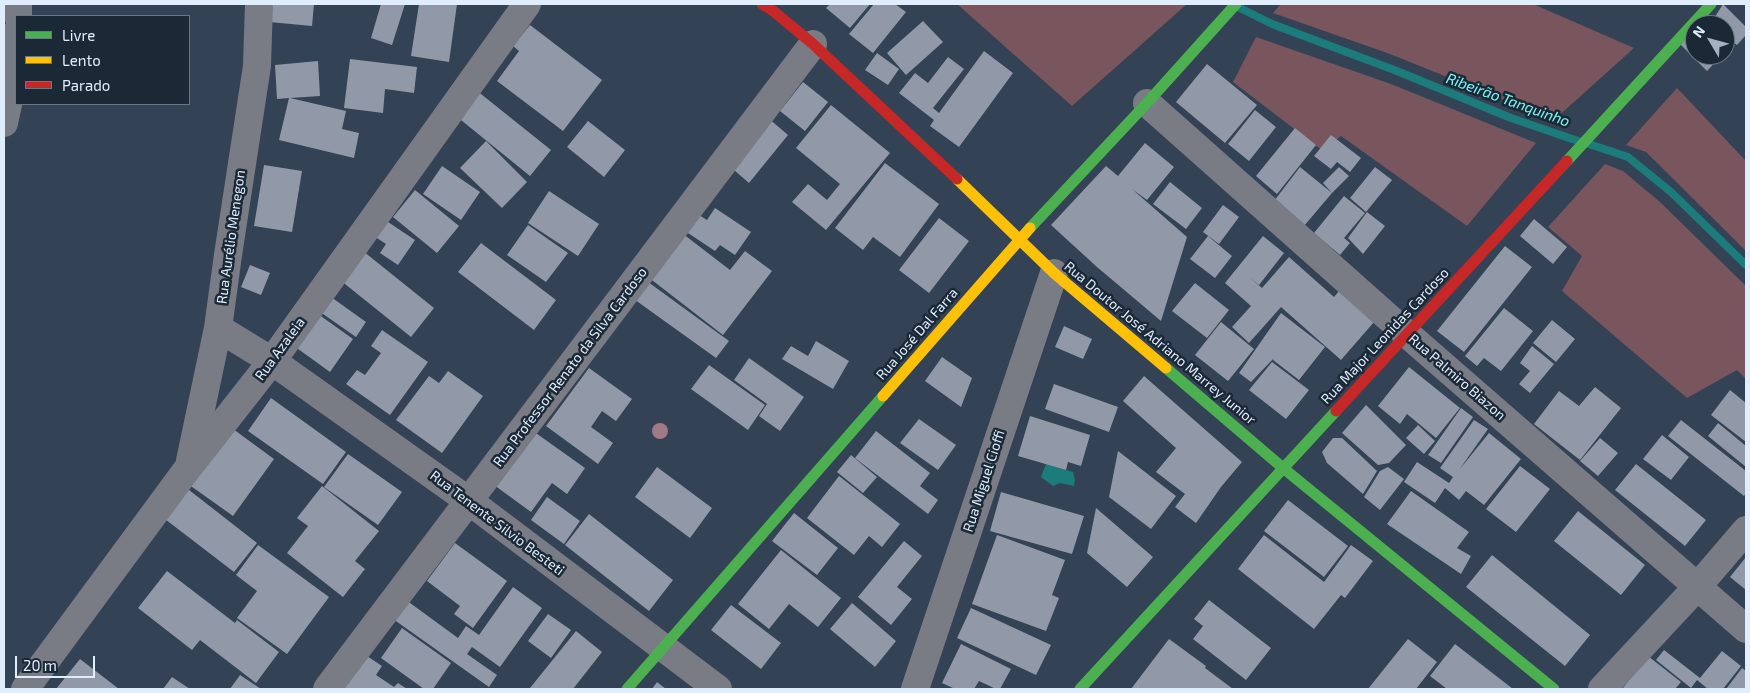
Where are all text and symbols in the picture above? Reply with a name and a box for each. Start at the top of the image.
legend [15,15,190,105]
north arrow [1685,15,1735,65]
text: N [1689,22,1708,40]
text: Livre [62,26,95,44]
text: Lento [62,51,101,69]
water label: Ribeirão Tanquinho [1444,69,1572,131]
text: Parado [62,76,110,94]
street label: Rua Aurélio Menegon [213,169,249,305]
street label: Rua Doutor José Adriano Marrey Junior [1061,258,1259,428]
street label: Rua Professor Renato da Silva Cardoso [489,264,651,470]
street label: Rua Major Leonidas Cardoso [1317,264,1453,408]
street label: Rua José Dal Farra [873,285,961,383]
street label: Rua Azaleia [252,314,308,384]
street label: Rua Palmiro Biazon [1405,330,1509,424]
street label: Rua Miguel Cioffi [960,428,1008,534]
street label: Rua Tenente Silvio Besteti [427,467,567,579]
scale bar [18,646,98,678]
text: 20 m [23,656,57,674]

